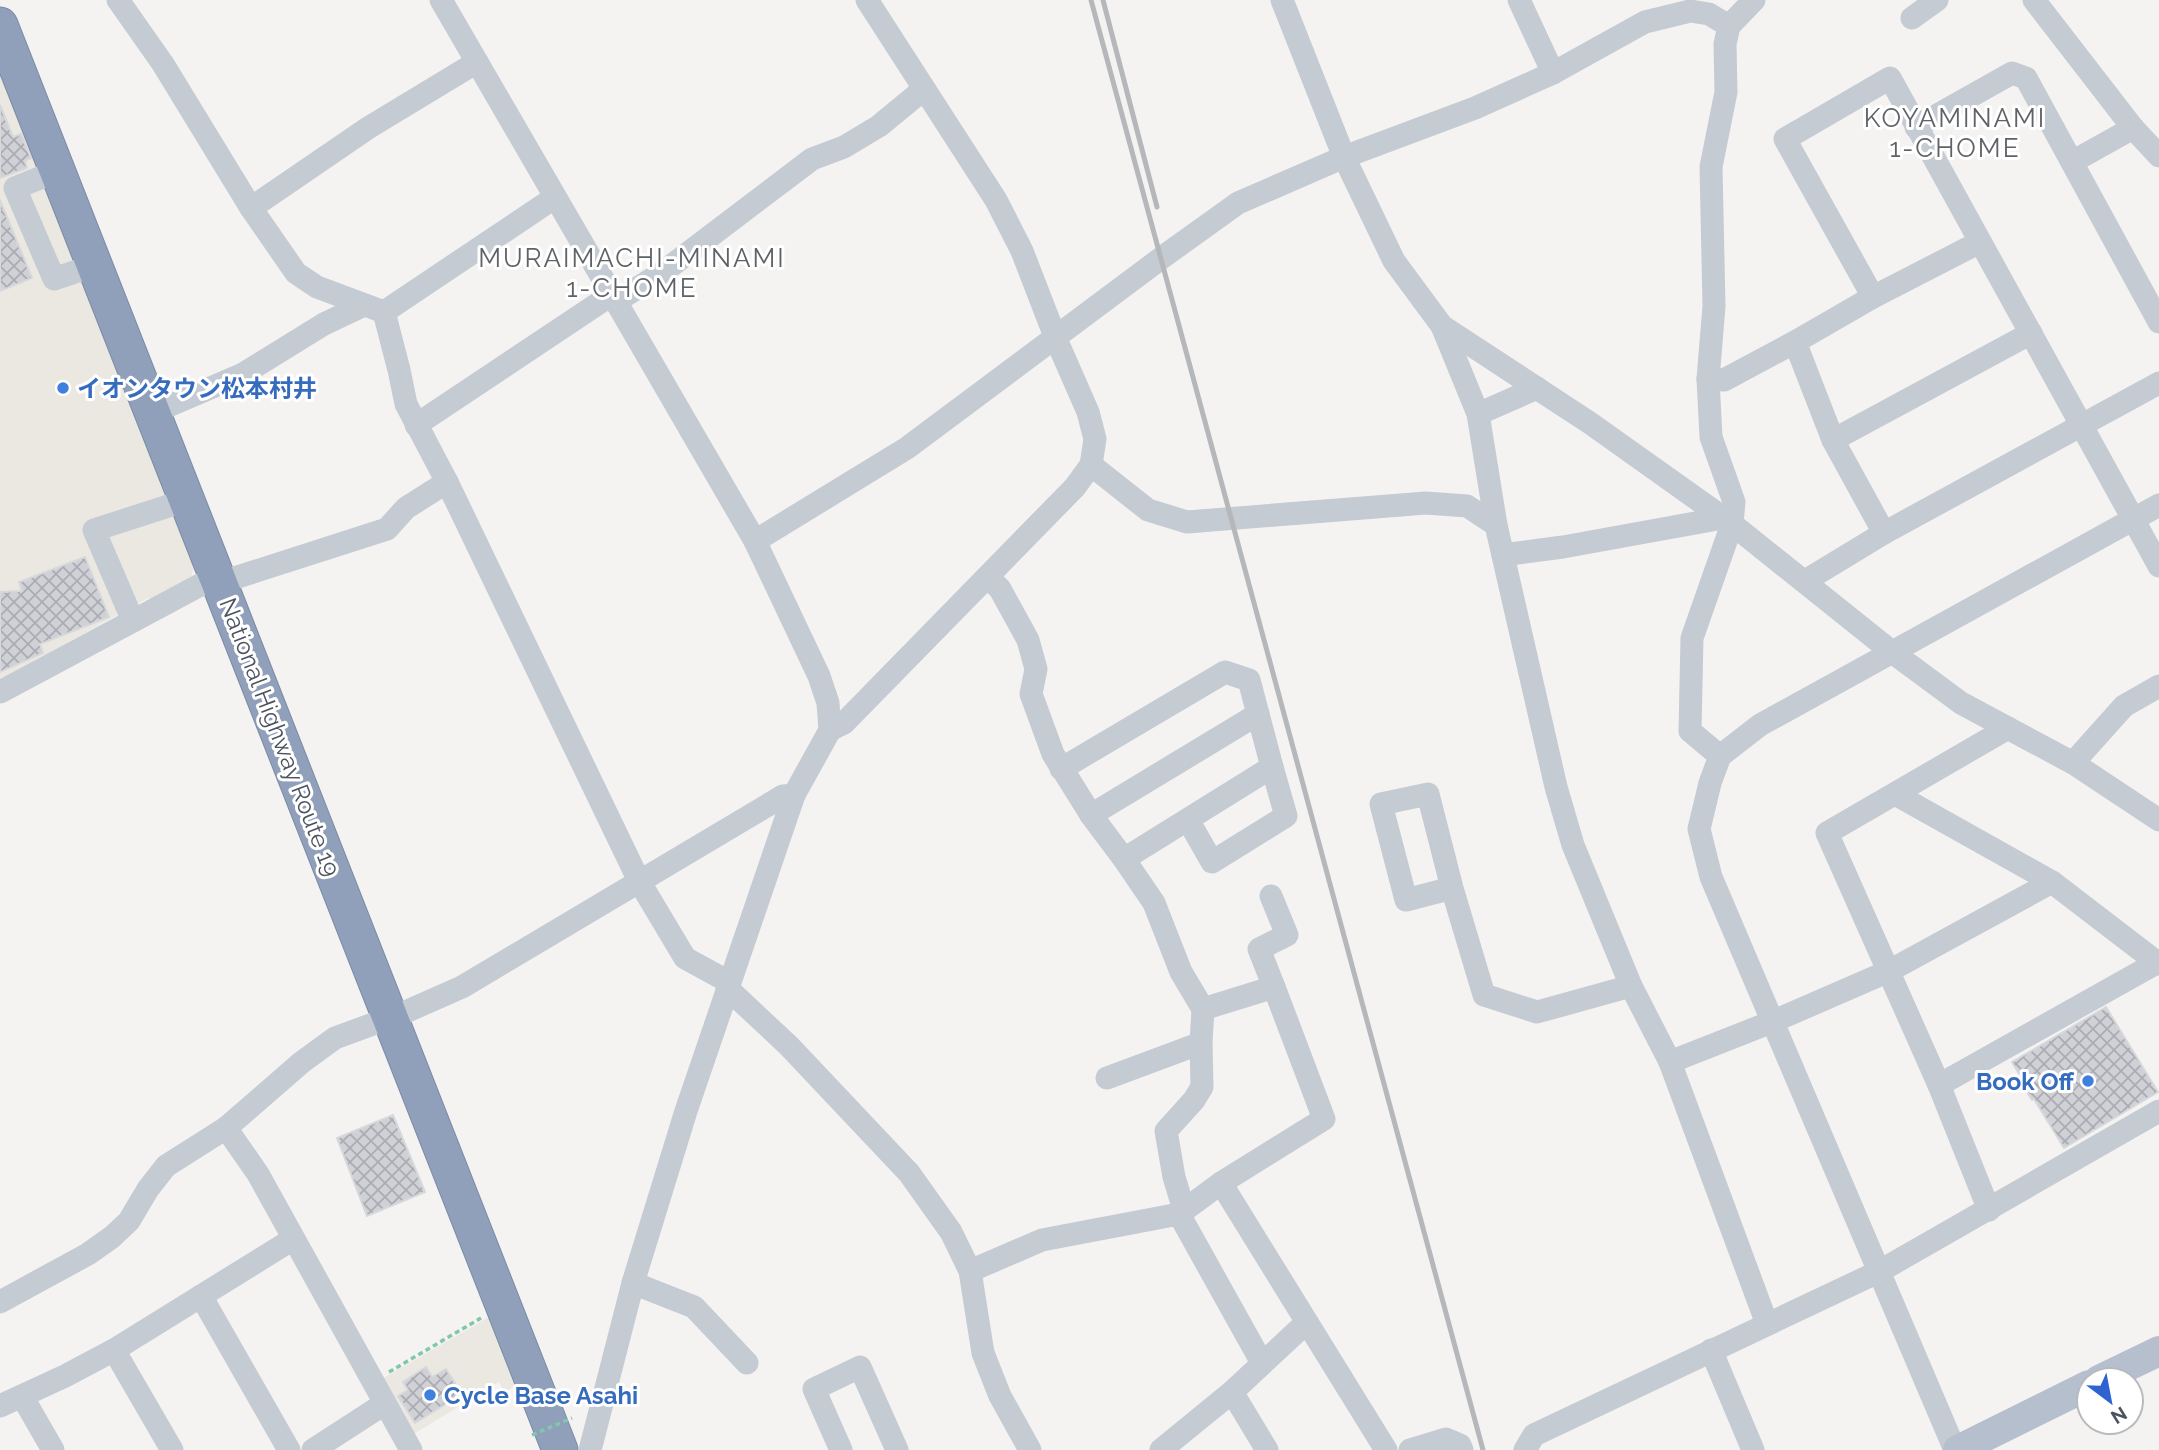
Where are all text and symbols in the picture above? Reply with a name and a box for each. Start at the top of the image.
district label: KOYAMINAMI 1-CHOME [1864,103,2046,163]
district label: MURAIMACHI-MINAMI 1-CHOME [478,243,786,303]
place label: イオンタウン松本村井 [77,374,317,403]
marker: イオンタウン松本村井 [55,380,71,396]
street label: National Highway Route 19 [213,594,347,880]
place label: Book Off [1976,1067,2075,1096]
marker: Book Off [2080,1073,2096,1089]
north arrow [2075,1366,2145,1436]
place label: Cycle Base Asahi [444,1381,638,1410]
marker: Cycle Base Asahi [422,1387,438,1403]
text: N [2107,1402,2131,1429]

